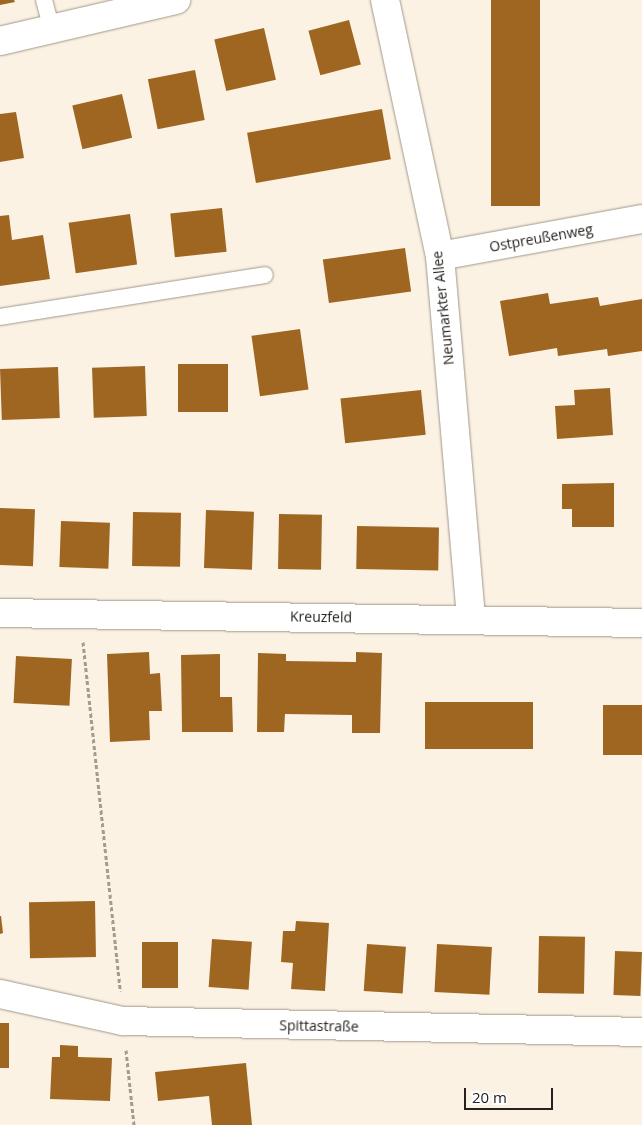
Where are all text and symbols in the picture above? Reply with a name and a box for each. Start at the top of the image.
street label: Ostpreußenweg [488,221,594,255]
street label: Neumarkter Allee [429,250,457,366]
street label: Kreuzfeld [290,608,352,626]
street label: Spittastraße [279,1017,359,1035]
scale bar [467,1078,556,1110]
text: 20 m [472,1087,507,1107]

